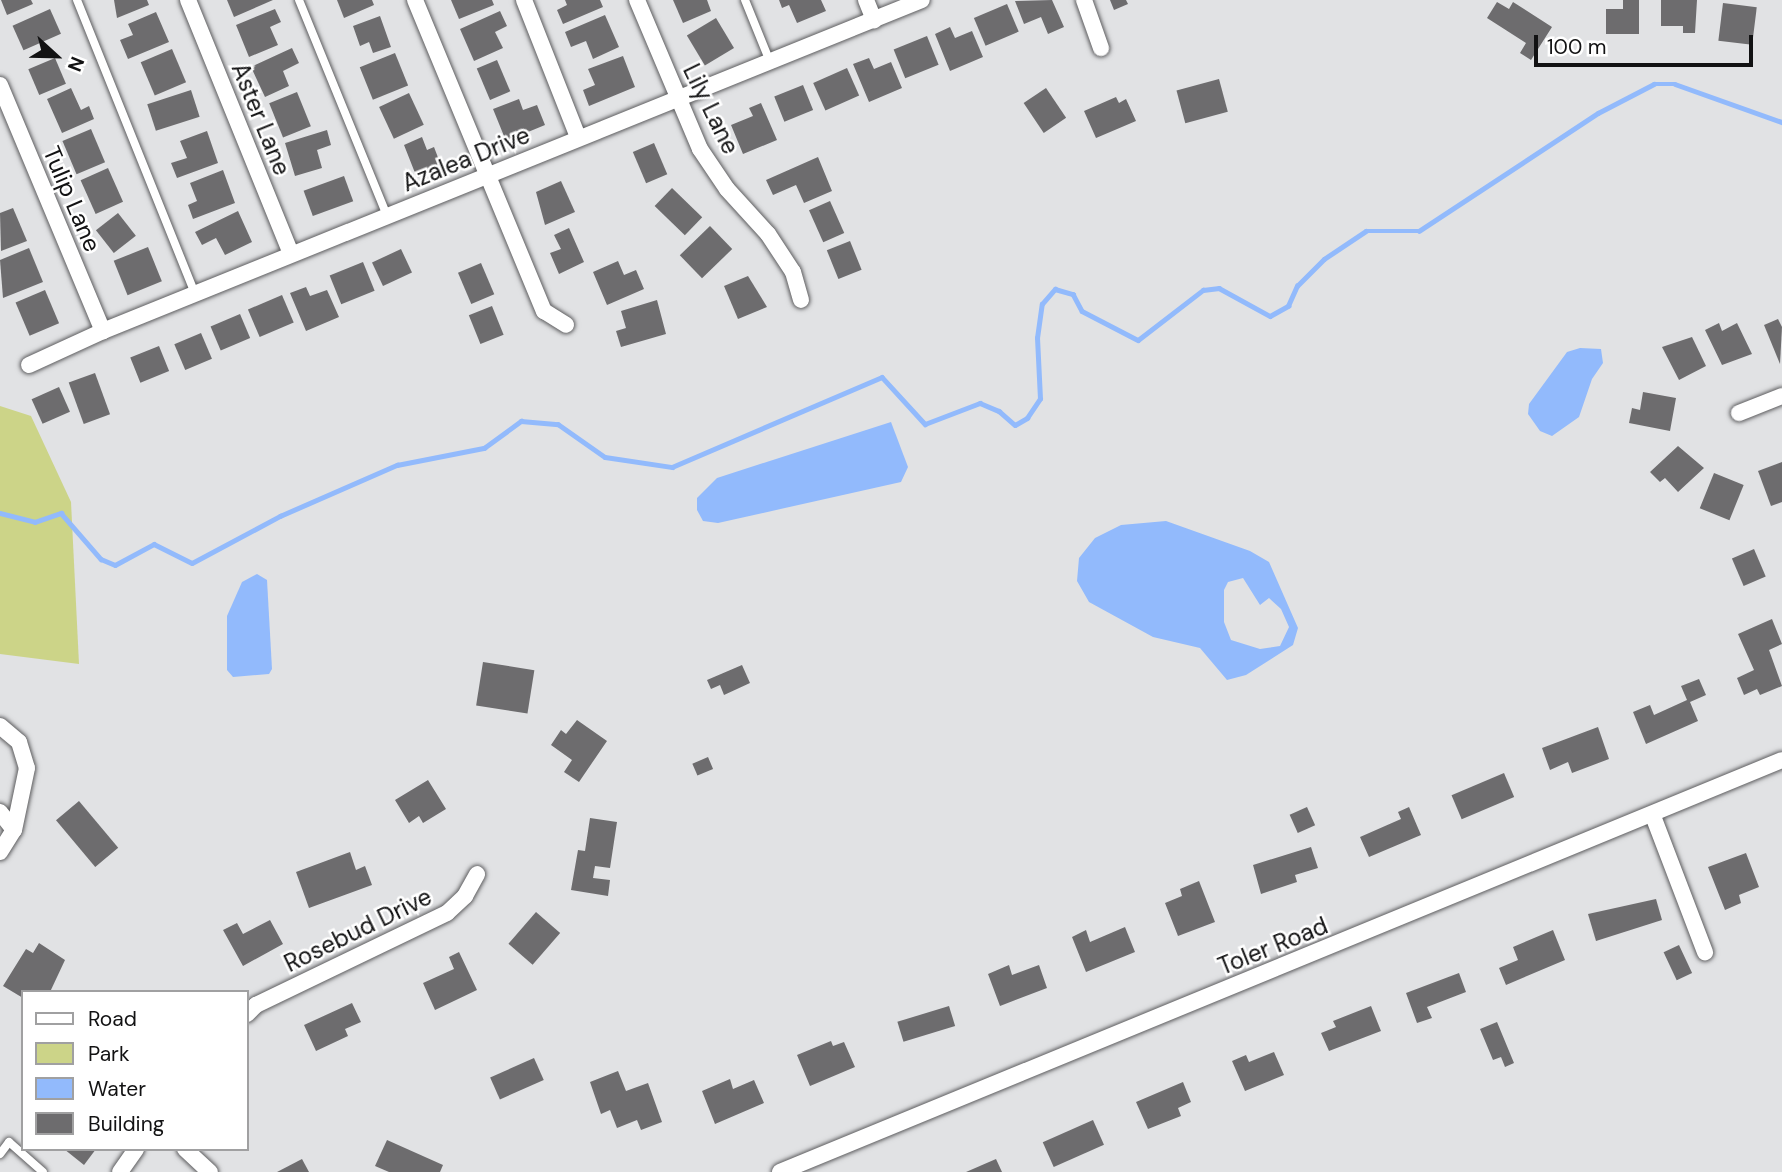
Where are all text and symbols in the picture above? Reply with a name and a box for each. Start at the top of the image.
north arrow [21,21,91,91]
scale bar [1537,21,1756,65]
text: 100 m [1547,33,1607,61]
text: N [62,53,90,75]
street label: Aster Lane [225,59,297,179]
street label: Lily Lane [677,59,745,159]
street label: Azalea Drive [398,120,534,198]
street label: Tulip Lane [37,142,107,256]
street label: Rosebud Drive [280,882,436,978]
street label: Toler Road [1214,911,1332,981]
legend [21,990,248,1151]
text: Road [88,1005,137,1033]
text: Park [88,1040,129,1068]
text: Water [88,1075,146,1103]
text: Building [88,1110,164,1138]

